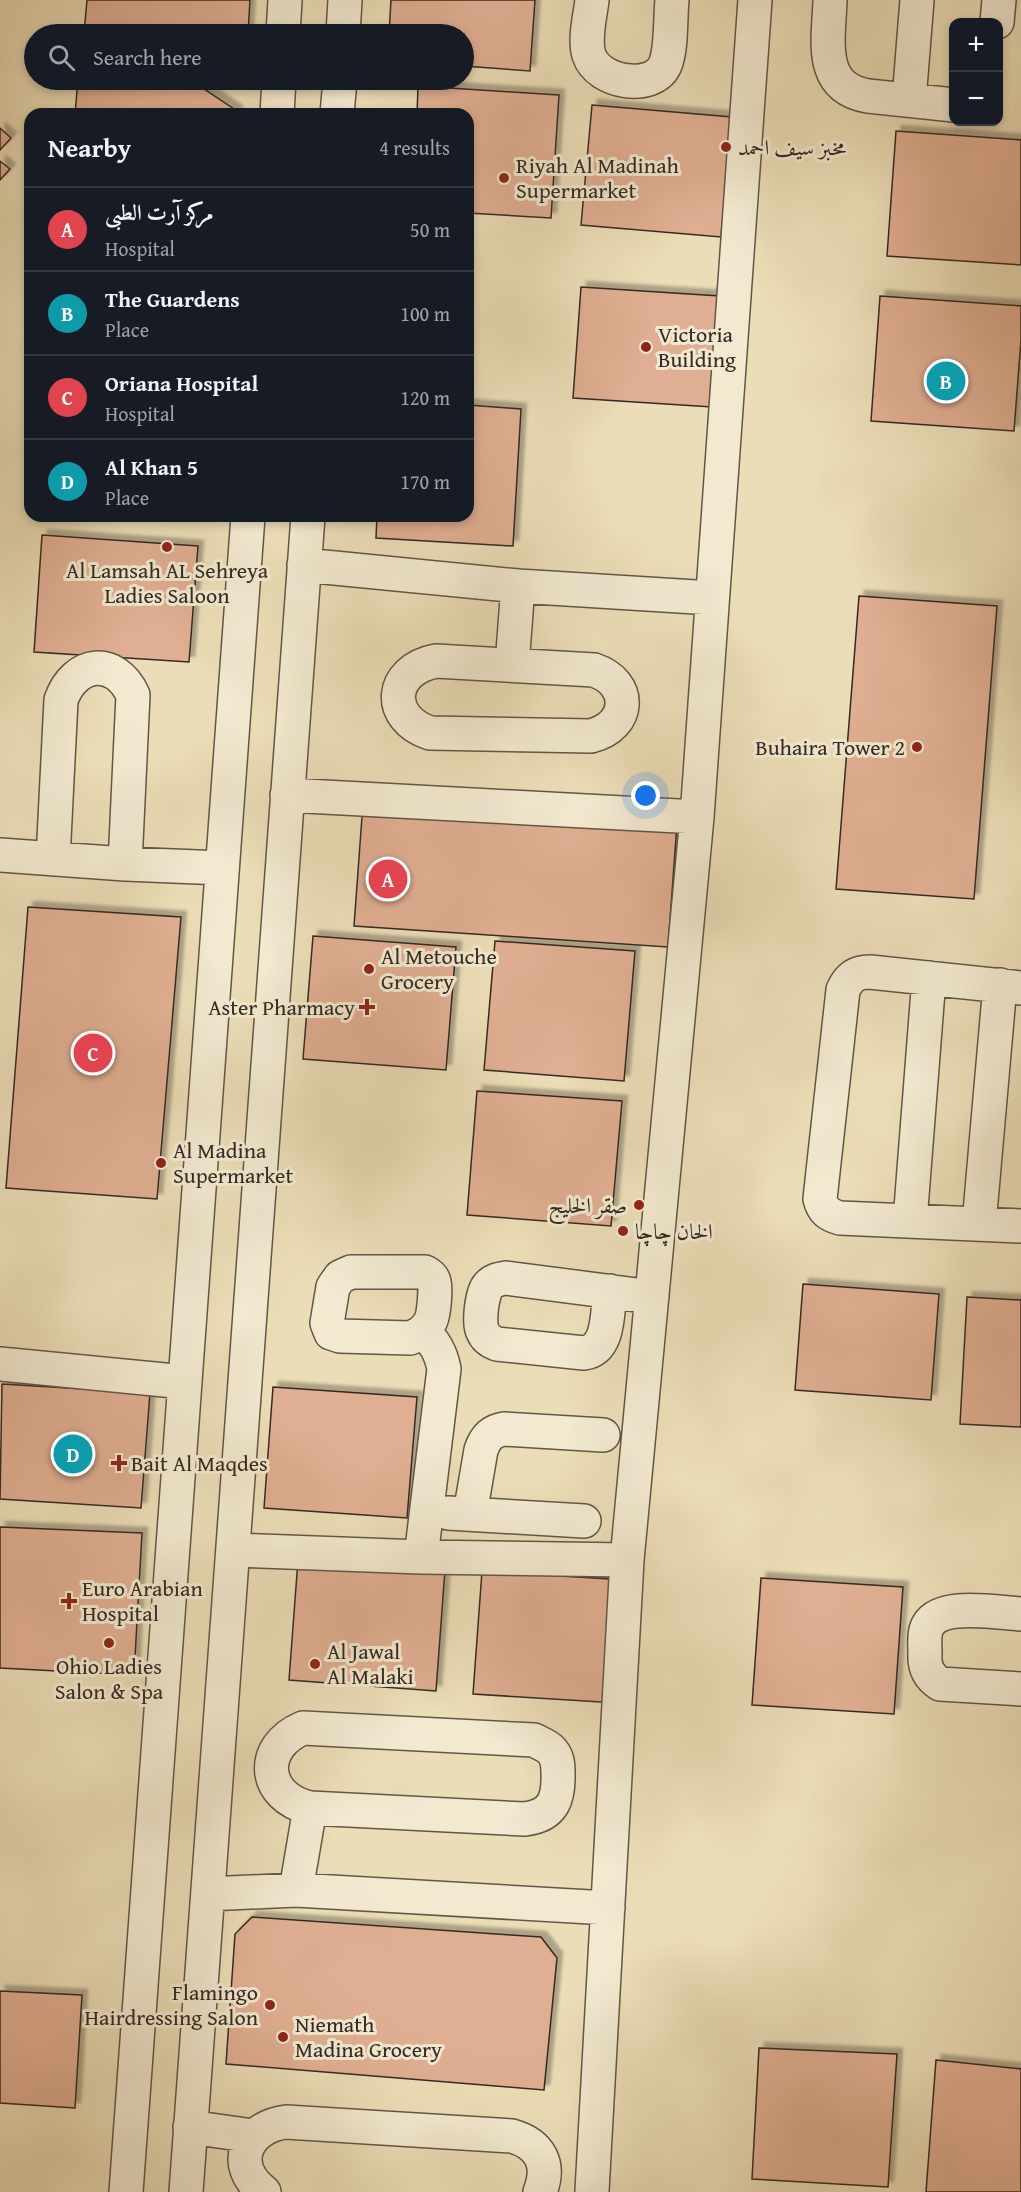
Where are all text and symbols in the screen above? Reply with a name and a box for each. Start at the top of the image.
map controls [949,18,1003,126]
button: + [949,18,1003,72]
search box [24,24,474,90]
icon: search [45,41,78,74]
text: Search here [93,41,202,73]
button: − [949,72,1003,126]
text: Nearby [48,128,131,167]
place label: مخبز سیف احمد [738,131,847,163]
text: 4 results [379,133,450,162]
marker: مخبز سیف احمد [719,140,733,154]
place label: Riyah Al Madinah Supermarket [516,149,680,206]
marker: Riyah Al Madinah Supermarket [497,171,511,185]
text: مرکز آرت الطبی [105,196,213,228]
text: A [61,215,74,244]
text: 50 m [410,215,450,244]
text: Hospital [105,234,175,263]
text: The Guardens [105,283,240,315]
text: B [61,299,74,328]
text: 100 m [400,299,450,328]
text: Place [105,315,149,344]
place label: Victoria Building [658,318,736,375]
marker: Victoria Building [639,340,653,354]
pin: B [926,358,966,404]
text: Oriana Hospital [105,367,258,399]
text: C [62,383,73,412]
text: 120 m [400,383,450,412]
text: Hospital [105,399,175,428]
text: Al Khan 5 [105,451,198,483]
text: D [61,467,74,496]
text: 170 m [400,467,450,496]
text: Place [105,483,149,512]
marker: Al Lamsah AL Sehreya Ladies Saloon [160,540,174,554]
place label: Al Lamsah AL Sehreya Ladies Saloon [66,554,269,611]
place label: Buhaira Tower 2 [755,731,905,763]
marker: Buhaira Tower 2 [910,740,924,754]
your location [631,781,660,810]
pin: A [368,856,408,902]
place label: Al Metouche Grocery [381,940,497,997]
marker: Al Metouche Grocery [362,962,376,976]
place label: Aster Pharmacy [208,991,355,1023]
marker: Aster Pharmacy [360,1000,374,1014]
pin: C [74,1030,112,1076]
place label: Al Madina Supermarket [173,1134,293,1191]
marker: Al Madina Supermarket [154,1156,168,1170]
place label: صقر الخليج [549,1189,627,1225]
marker: صقر الخليج [632,1198,646,1212]
place label: الخان چاچا [635,1215,713,1247]
marker: الخان چاچا [616,1224,630,1238]
pin: D [54,1432,92,1476]
place label: Bait Al Maqdes [131,1447,268,1479]
marker: Bait Al Maqdes [112,1456,126,1470]
place label: Euro Arabian Hospital [82,1572,203,1629]
marker: Euro Arabian Hospital [60,1592,78,1610]
place label: Al Jawal Al Malaki [327,1635,414,1692]
marker: Ohio Ladies Salon & Spa [102,1636,116,1650]
place label: Ohio Ladies Salon & Spa [55,1650,164,1707]
marker: Al Jawal Al Malaki [308,1657,322,1671]
place label: Flamingo Hairdressing Salon [84,1976,259,2033]
marker: Flamingo Hairdressing Salon [263,1998,277,2012]
place label: Niemath Madina Grocery [295,2008,442,2065]
marker: Niemath Madina Grocery [276,2030,290,2044]

